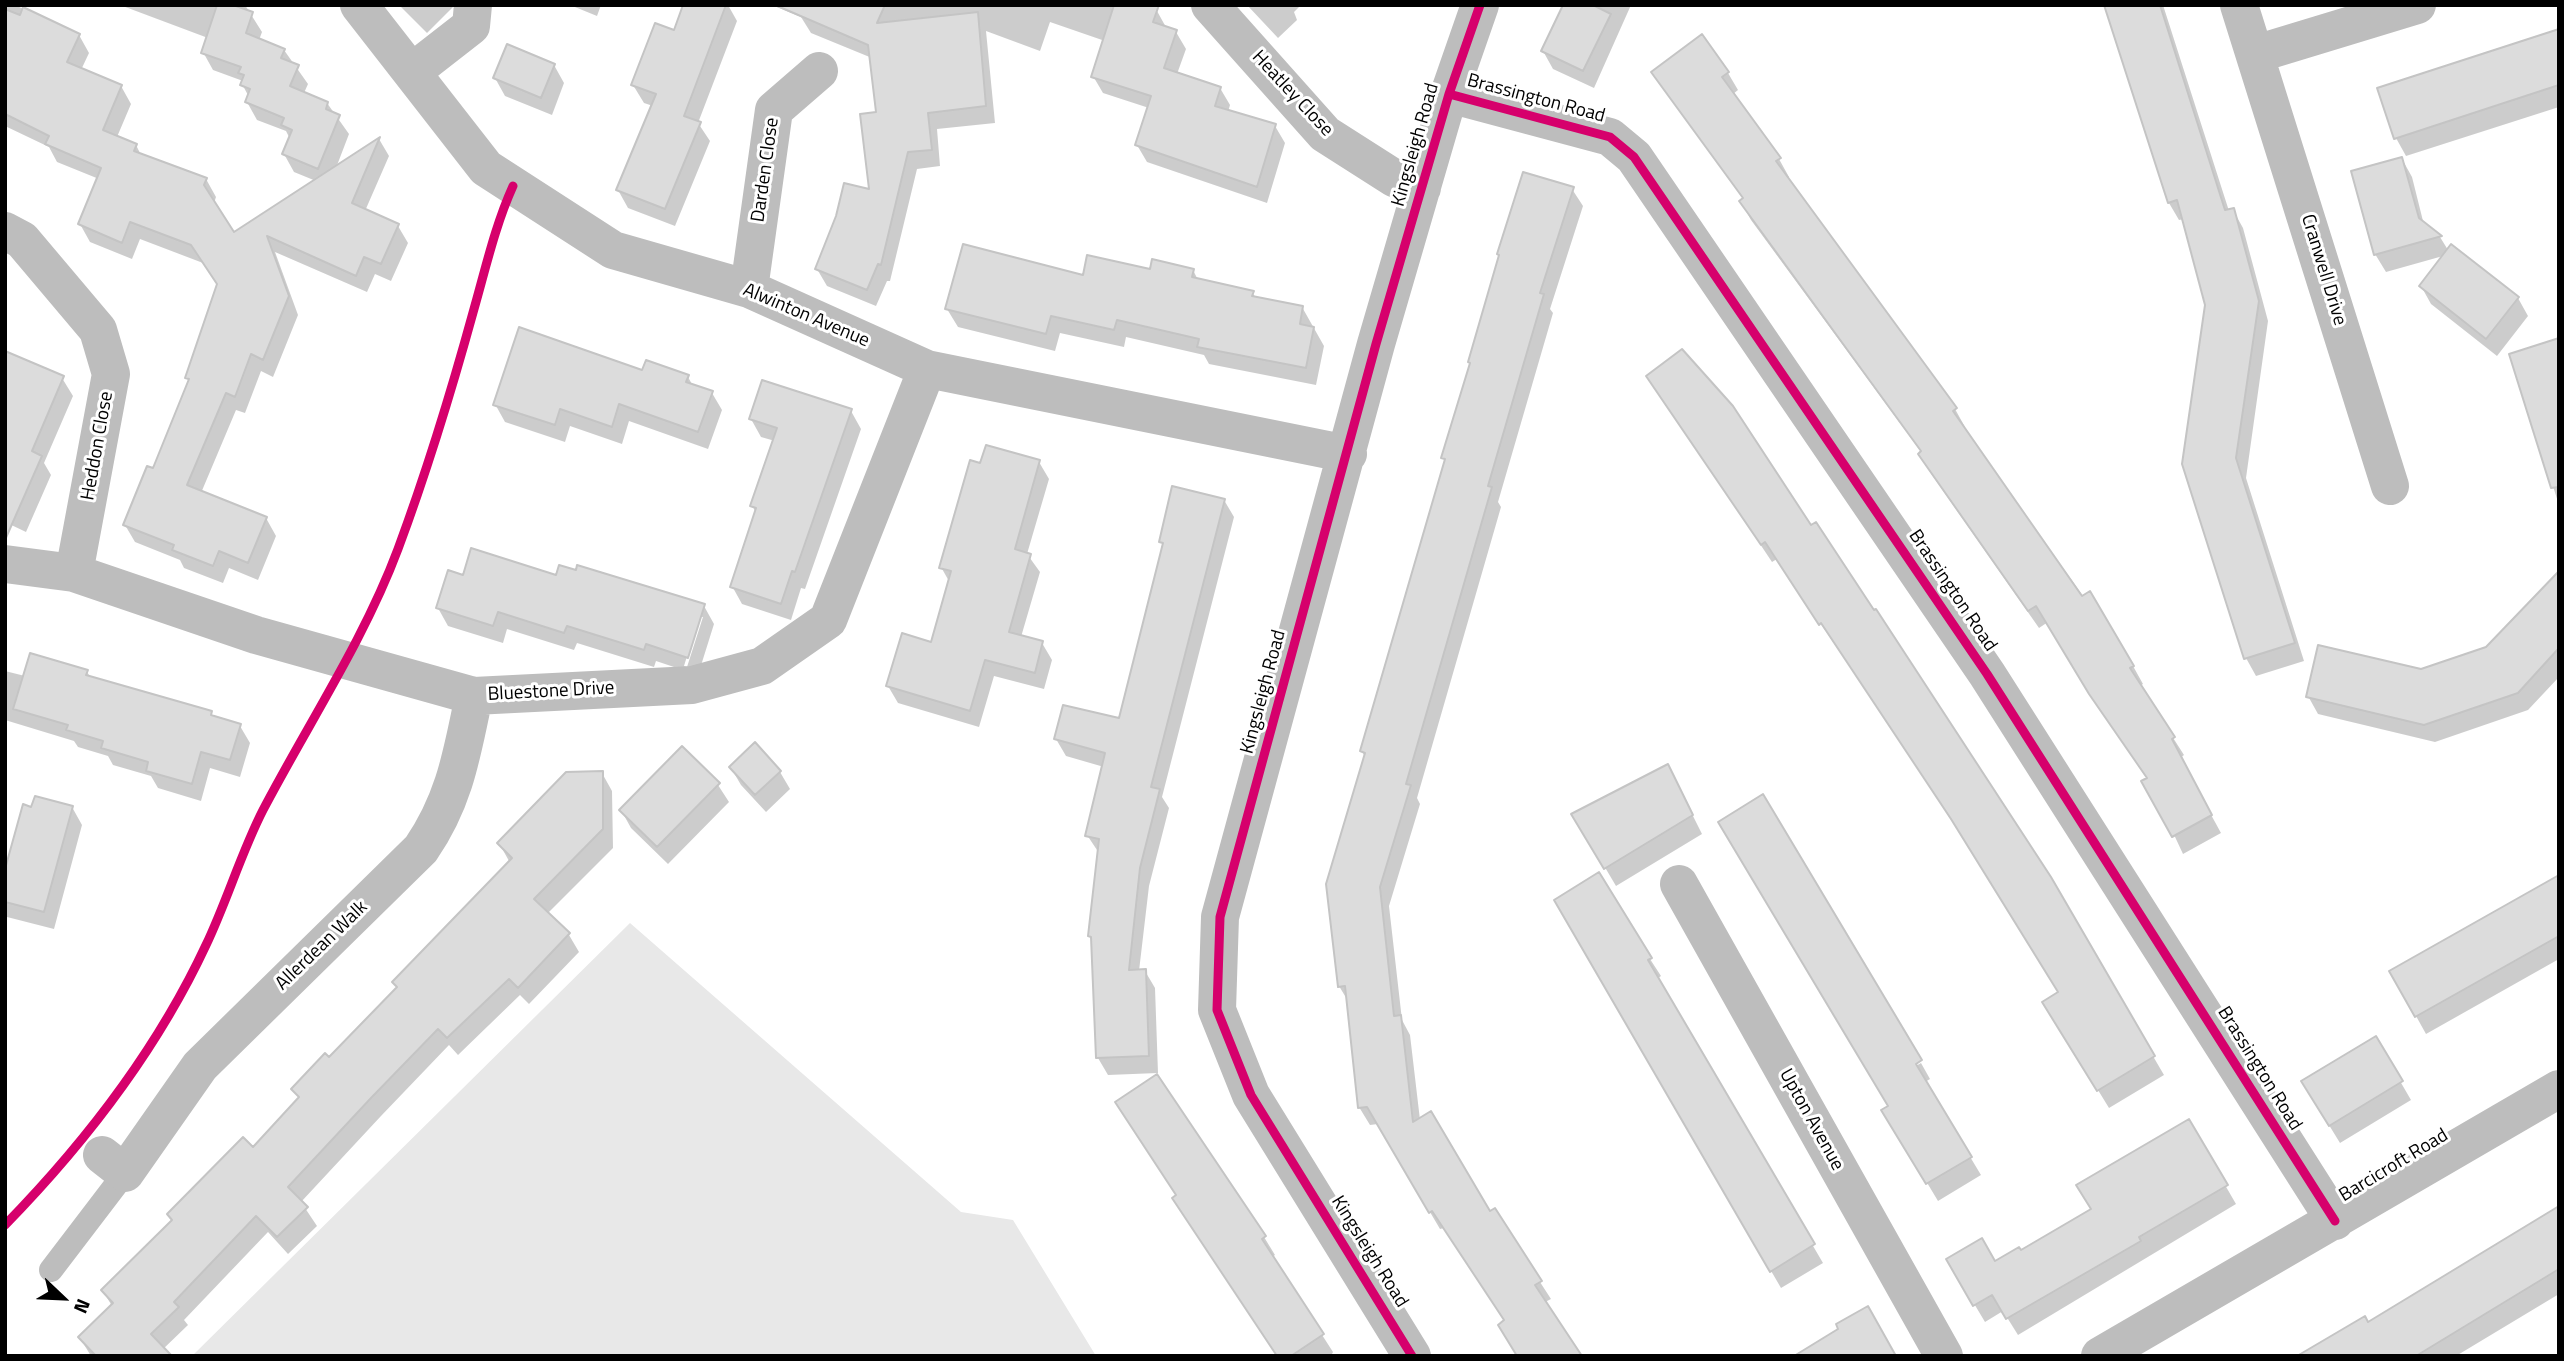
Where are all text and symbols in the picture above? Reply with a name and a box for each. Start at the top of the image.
street label: Heatley Close [1247,46,1337,142]
street label: Brassington Road [1465,70,1607,128]
street label: Kingsleigh Road [1388,81,1444,209]
street label: Darden Close [747,116,785,224]
street label: Cranwell Drive [2295,212,2351,328]
street label: Alwinton Avenue [739,279,873,353]
street label: Heddon Close [77,390,119,502]
street label: Brassington Road [1903,526,2001,656]
street label: Kingsleigh Road [1237,628,1291,756]
street label: Bluestone Drive [487,677,615,707]
street label: Allerdean Walk [271,896,373,996]
street label: Brassington Road [2212,1003,2306,1135]
street label: Upton Avenue [1774,1065,1848,1175]
street label: Barcicroft Road [2335,1125,2453,1207]
street label: Kingsleigh Road [1326,1192,1412,1312]
north arrow [28,1263,98,1333]
text: N [67,1295,99,1318]

